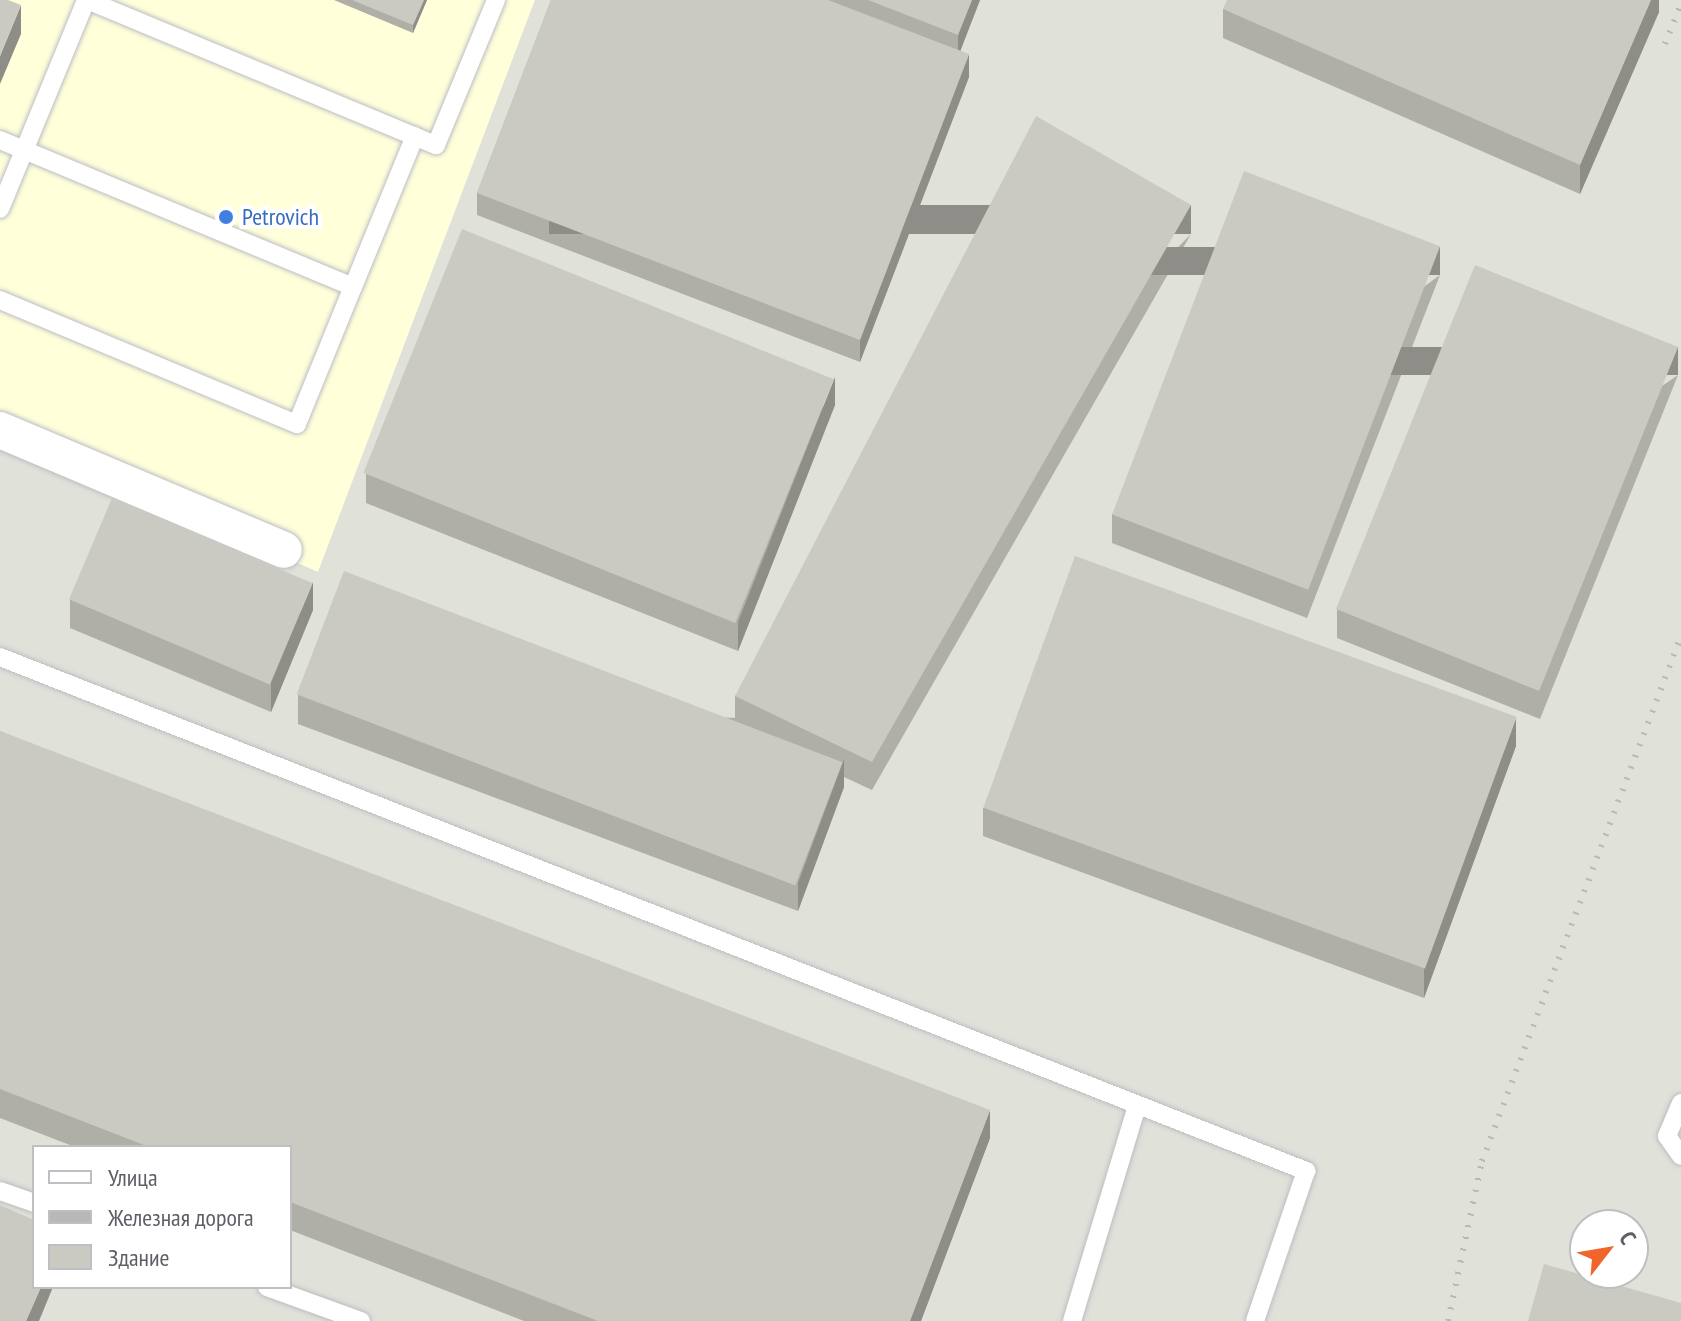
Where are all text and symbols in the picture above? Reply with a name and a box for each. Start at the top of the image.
place label: Petrovich [242,203,319,231]
marker: Petrovich [217,208,235,226]
legend [32,1145,292,1289]
text: Улица [108,1162,158,1193]
text: Железная дорога [108,1202,254,1233]
north arrow [1569,1209,1649,1289]
text: С [1613,1226,1642,1249]
text: Здание [108,1242,169,1273]

